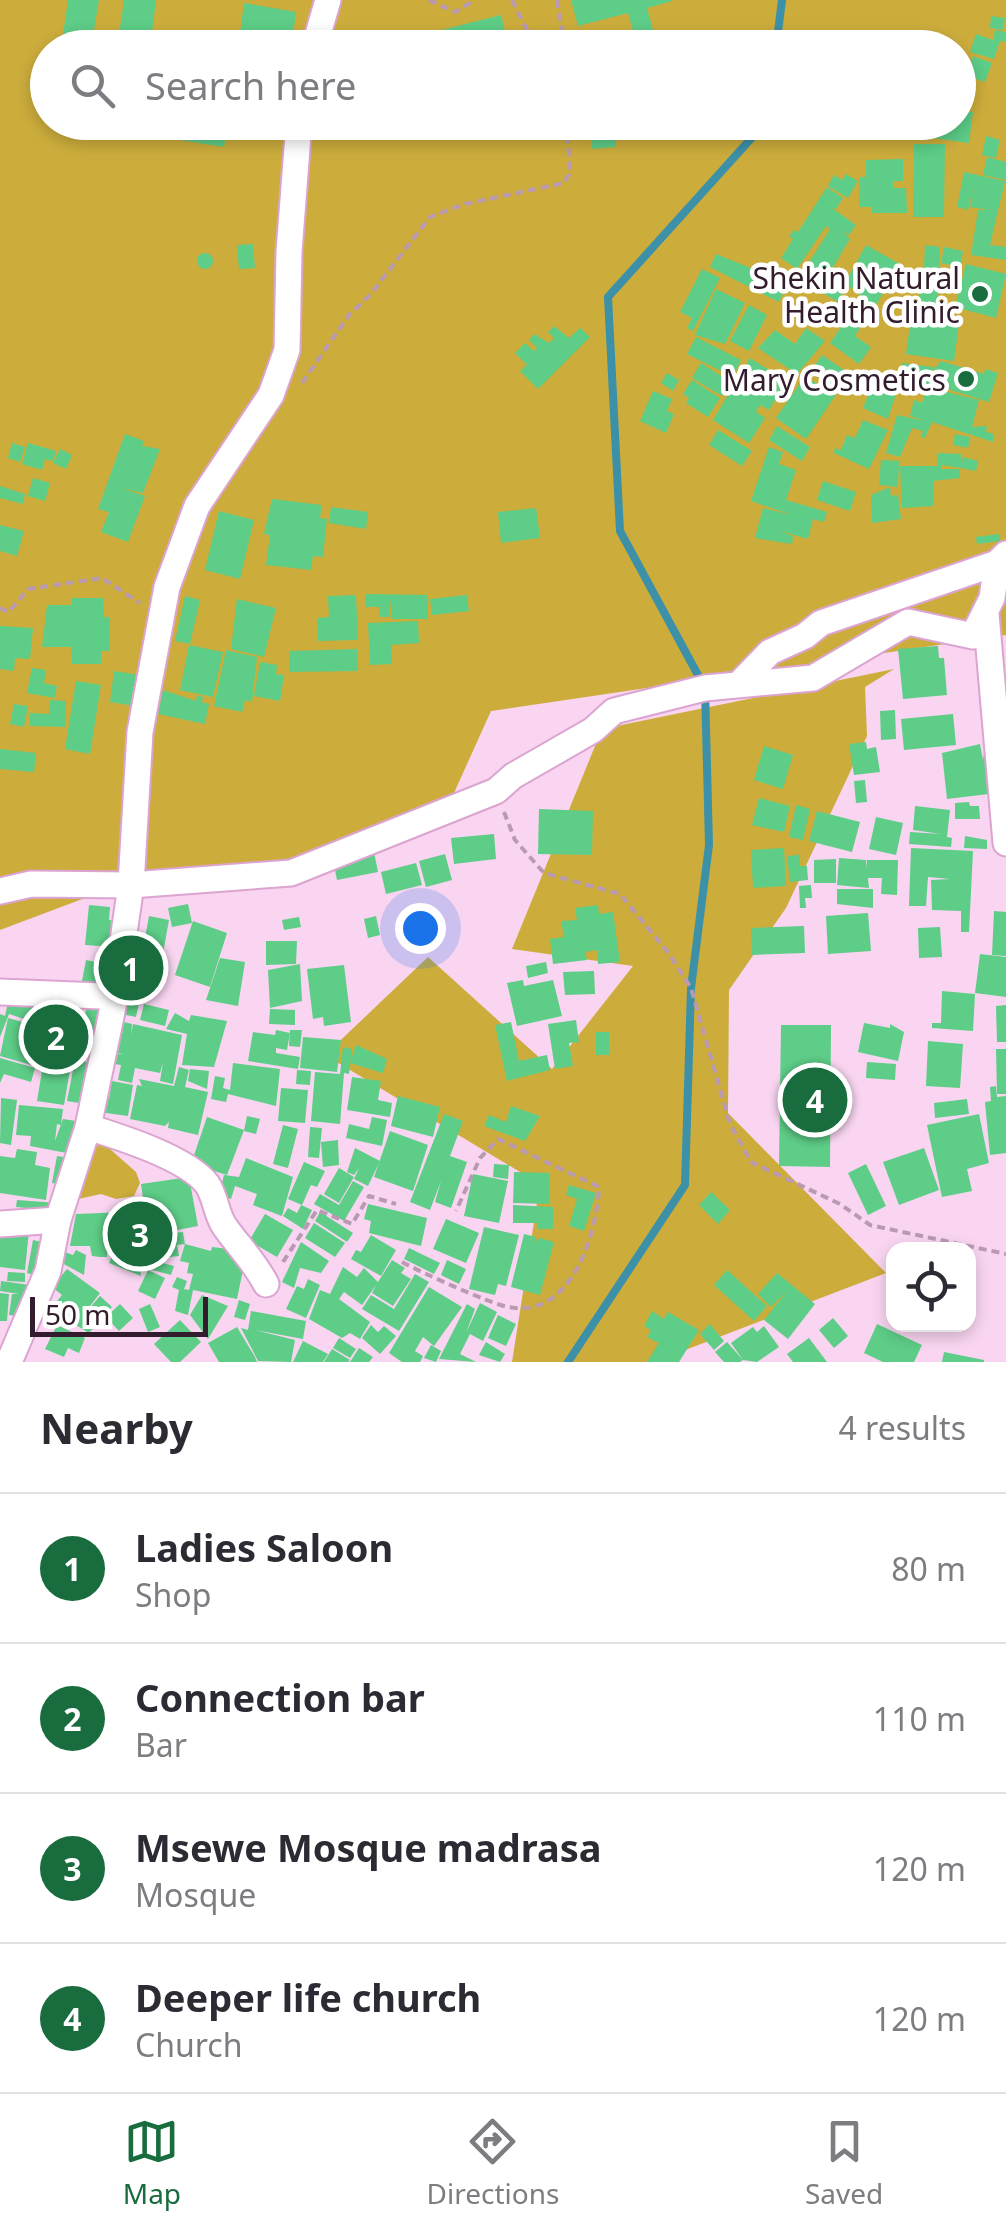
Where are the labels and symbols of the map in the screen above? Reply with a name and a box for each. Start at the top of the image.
place label: Shekin Natural Health Clinic [753,257,960,332]
marker: Shekin Natural Health Clinic [969,283,991,305]
place label: Mary Cosmetics [723,359,946,400]
marker: Mary Cosmetics [955,368,977,390]
your location [395,903,446,954]
pin: 1 [98,930,164,1006]
pin: 2 [23,1000,88,1074]
pin: 4 [782,1062,848,1138]
pin: 3 [108,1196,172,1272]
scale bar [30,1292,208,1336]

